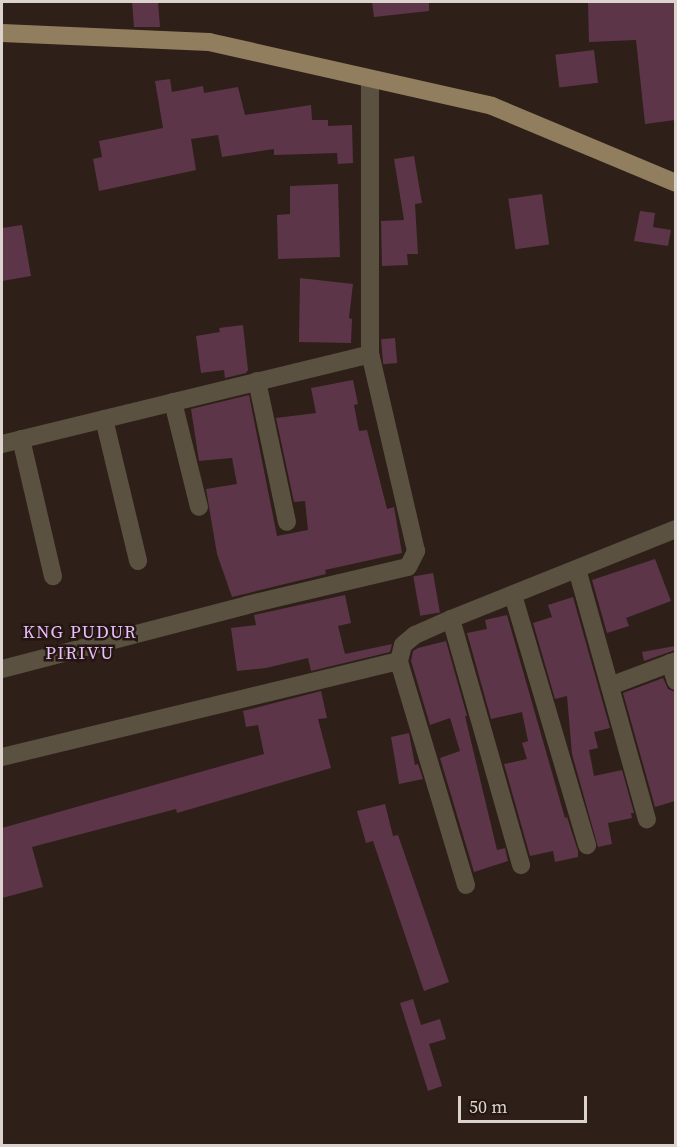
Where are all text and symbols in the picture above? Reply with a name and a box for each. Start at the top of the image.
district label: KNG PUDUR PIRIVU [23,622,137,664]
scale bar [461,1084,590,1122]
text: 50 m [469,1094,507,1119]

